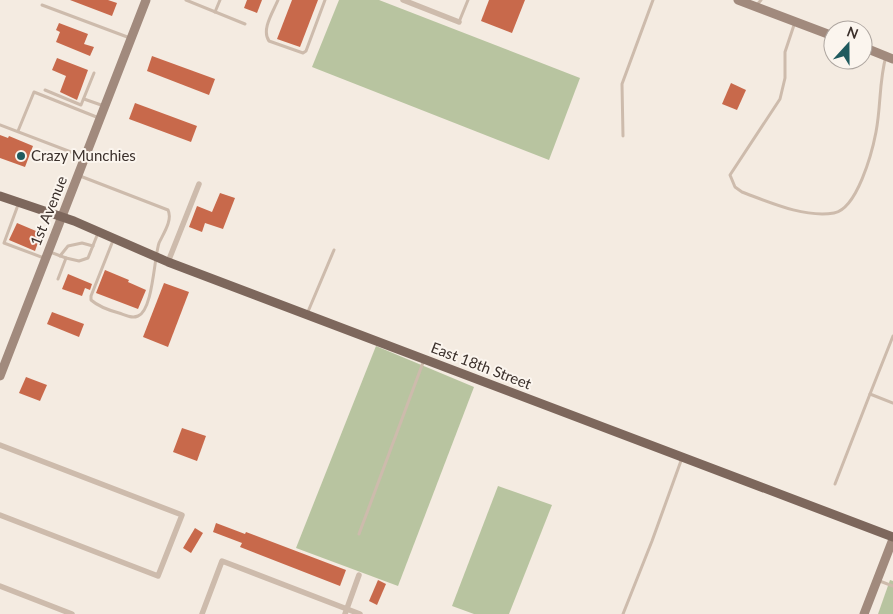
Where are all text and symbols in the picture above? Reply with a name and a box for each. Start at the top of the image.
north arrow [823,20,873,70]
text: N [845,23,861,42]
place label: Crazy Munchies [31,146,136,164]
marker: Crazy Munchies [15,150,27,162]
street label: 1st Avenue [26,173,70,248]
street label: East 18th Street [429,338,535,393]

